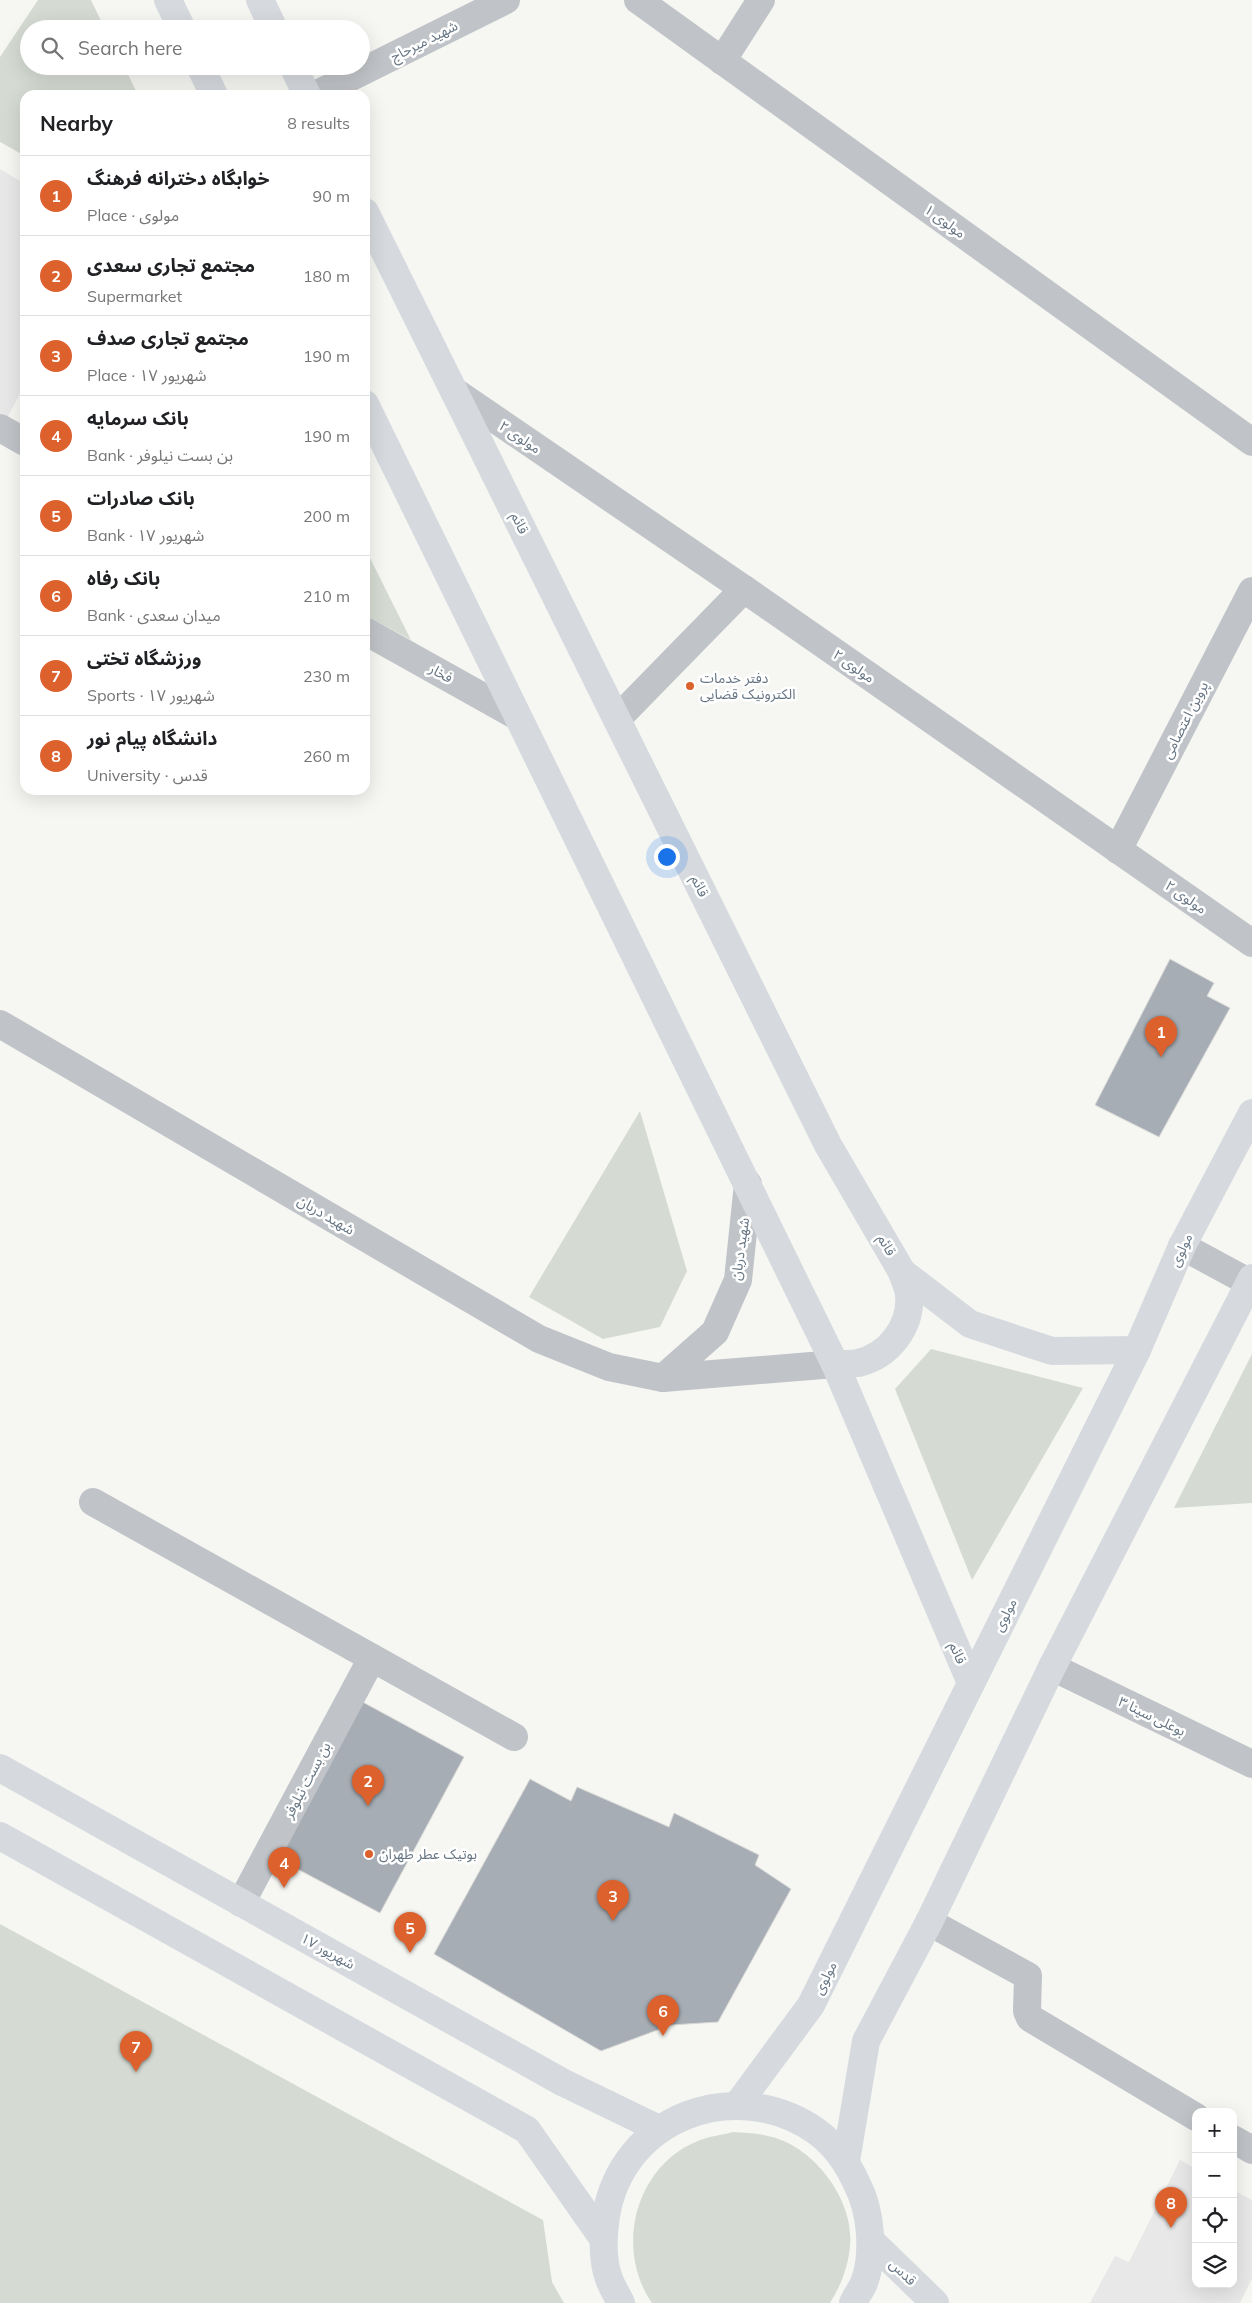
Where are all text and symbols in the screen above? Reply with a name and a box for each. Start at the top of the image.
street label: شهید میرحاج [387,16,462,67]
search box [20,20,370,75]
icon: search [38,34,66,62]
text: Search here [78,36,182,60]
text: Nearby [40,110,113,136]
text: 8 results [287,113,350,133]
text: خوابگاه دخترانه فرهنگ [87,166,270,190]
text: 1 [51,186,61,206]
text: 90 m [313,186,350,206]
street label: مولوی ۱ [921,200,969,242]
text: Place · مولوی [87,205,179,225]
text: مجتمع تجاری سعدی [87,253,255,277]
text: 2 [51,266,61,286]
text: 180 m [303,266,350,286]
text: Supermarket [87,286,182,306]
text: مجتمع تجاری صدف [87,326,249,350]
text: 3 [51,346,61,366]
text: 190 m [303,346,350,366]
text: Place · ۱۷ شهریور [87,365,207,385]
text: بانک سرمایه [87,406,189,430]
street label: مولوی ۲ [496,417,544,457]
text: 4 [51,426,61,446]
text: 190 m [303,426,350,446]
text: Bank · بن بست نیلوفر [87,445,233,465]
text: بانک صادرات [87,486,195,510]
text: 5 [51,506,61,526]
text: 200 m [303,506,350,526]
street label: قائم [505,509,533,538]
text: Bank · ۱۷ شهریور [87,525,204,545]
text: بانک رفاه [87,566,160,590]
text: 6 [51,586,61,606]
text: 210 m [303,586,350,606]
text: Bank · میدان سعدی [87,605,221,625]
street label: مولوی ۲ [830,645,878,687]
text: ورزشگاه تختی [87,646,202,670]
street label: فخار [425,659,456,687]
text: 7 [51,666,61,686]
text: 230 m [303,666,350,686]
place label: دفتر خدمات الکترونیک قضایی [700,669,796,703]
street label: پروین اعتصامی [1158,678,1213,762]
marker: دفتر خدمات الکترونیک قضایی [684,680,696,692]
text: Sports · ۱۷ شهریور [87,685,215,705]
text: دانشگاه پیام نور [87,726,217,750]
text: 8 [51,746,61,766]
text: 260 m [303,746,350,766]
text: University · قدس [87,765,208,785]
your location [654,844,680,870]
street label: قائم [685,872,713,901]
street label: مولوی ۲ [1162,876,1210,918]
pin: 1 [1145,1016,1177,1057]
street label: شهید دربان [294,1191,358,1239]
street label: شهید دربان [727,1216,753,1282]
street label: مولوی [1165,1230,1197,1270]
street label: قائم [872,1231,900,1260]
street label: مولوی [989,1595,1021,1635]
street label: قائم [944,1639,971,1667]
street label: بوعلی سینا ۳ [1116,1692,1189,1740]
street label: بن بست نیلوفر [279,1739,335,1822]
pin: 2 [352,1765,384,1806]
place label: بوتیک عطر طهران [379,1845,477,1863]
pin: 4 [268,1847,300,1888]
marker: بوتیک عطر طهران [363,1848,375,1860]
pin: 3 [597,1880,629,1921]
pin: 5 [394,1912,426,1953]
street label: ۱۷ شهریور [298,1929,358,1973]
street label: مولوی [809,1958,841,1998]
pin: 6 [647,1995,679,2036]
pin: 7 [120,2031,152,2072]
map controls [1192,2108,1237,2288]
button: + [1192,2108,1237,2153]
button: − [1192,2153,1237,2198]
pin: 8 [1155,2187,1187,2228]
button: locate [1192,2198,1237,2243]
button: layers [1192,2243,1237,2288]
street label: قدس [886,2255,920,2289]

